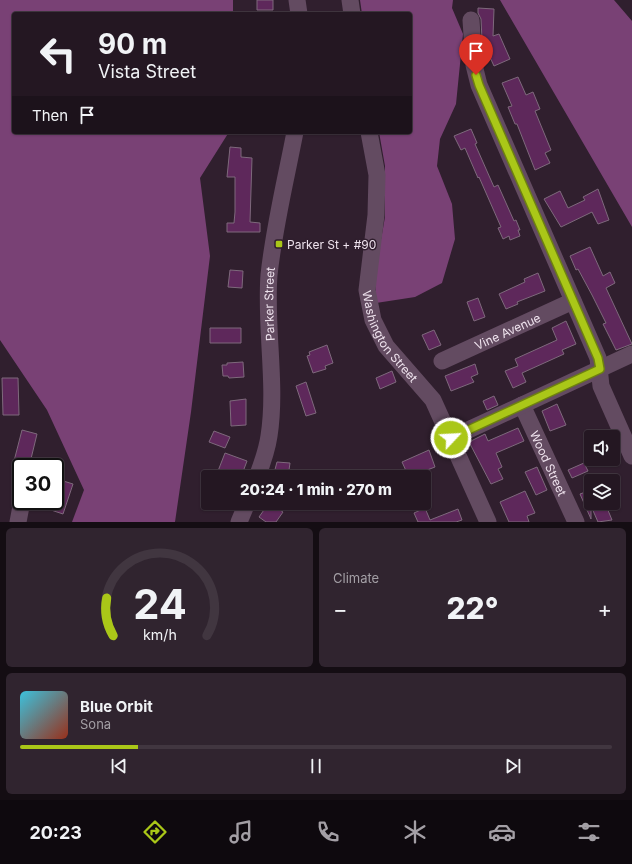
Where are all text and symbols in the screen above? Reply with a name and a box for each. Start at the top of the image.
text: 90 m [98,27,167,61]
icon: left [32,28,84,80]
pin [459,34,493,75]
icon: arrive [465,40,487,62]
text: Vista Street [98,61,196,82]
icon: arrive [76,104,98,126]
text: Then [32,106,68,125]
place label: Parker St + #90 [287,237,376,252]
marker: Parker St + #90 [274,239,284,249]
street label: Parker Street [261,266,277,342]
street label: Washington Street [360,289,421,385]
street label: Vine Avenue [472,309,543,353]
position arrow [430,417,472,459]
street label: Wood Street [527,428,570,498]
map controls [584,430,620,510]
button: sound [584,430,620,466]
speed limit sign: 30 [12,458,64,510]
button: layers [584,474,620,510]
text: 20:24 · 1 min · 270 m [240,480,392,499]
text: Climate [333,570,379,586]
text: 24 [133,578,186,628]
text: 22° [446,590,499,626]
text: − [333,596,348,622]
text: + [597,596,612,622]
text: km/h [143,625,176,642]
text: Blue Orbit [80,697,153,716]
text: Sona [80,716,111,732]
icon: previous [108,755,130,777]
icon: pause [305,755,327,777]
icon: next [502,755,524,777]
icon: directions [141,818,169,846]
icon: music [227,818,255,846]
icon: phone [314,818,342,846]
icon: climate [401,818,429,846]
icon: car [488,818,516,846]
icon: filters [575,818,603,846]
text: 20:23 [29,822,82,843]

